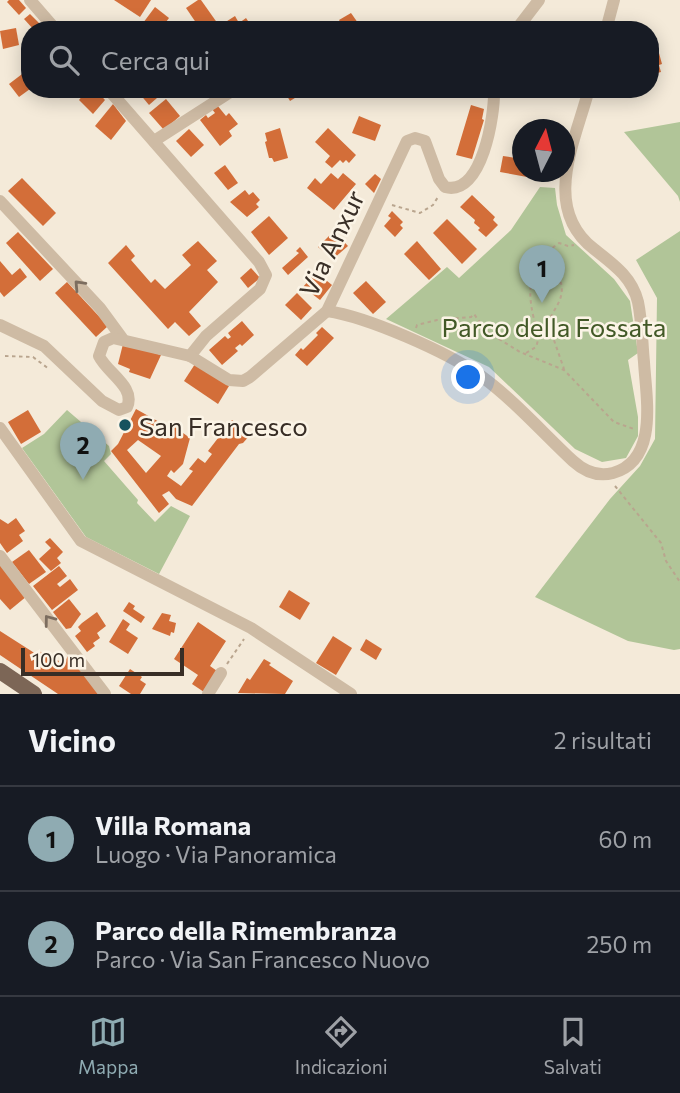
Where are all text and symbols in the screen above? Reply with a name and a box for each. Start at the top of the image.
search box [21,21,659,98]
icon: search [45,41,83,79]
text: Cerca qui [101,44,210,75]
north arrow [512,119,575,182]
street label: Via Anxur [292,185,370,301]
pin: 1 [519,245,565,303]
one-way arrow [75,280,88,293]
park label: Parco della Fossata [442,311,666,342]
your location [451,360,485,394]
place label: San Francesco [139,410,308,441]
marker: San Francesco [117,417,133,433]
pin: 2 [60,422,106,480]
one-way arrow [44,616,57,628]
scale bar [21,645,184,677]
text: 100 m [32,648,85,671]
text: Vicino [28,721,116,758]
text: 2 risultati [554,726,652,754]
text: Villa Romana [95,809,251,840]
text: 1 [46,825,56,853]
text: 60 m [599,825,652,853]
text: Luogo · Via Panoramica [95,840,337,868]
text: Parco della Rimembranza [95,914,397,945]
text: 2 [44,930,58,958]
text: 250 m [587,930,652,958]
text: Parco · Via San Francesco Nuovo [95,945,430,973]
tab: Mappa [78,1013,138,1078]
tab: Indicazioni [295,1013,388,1078]
tab: Salvati [544,1013,602,1078]

